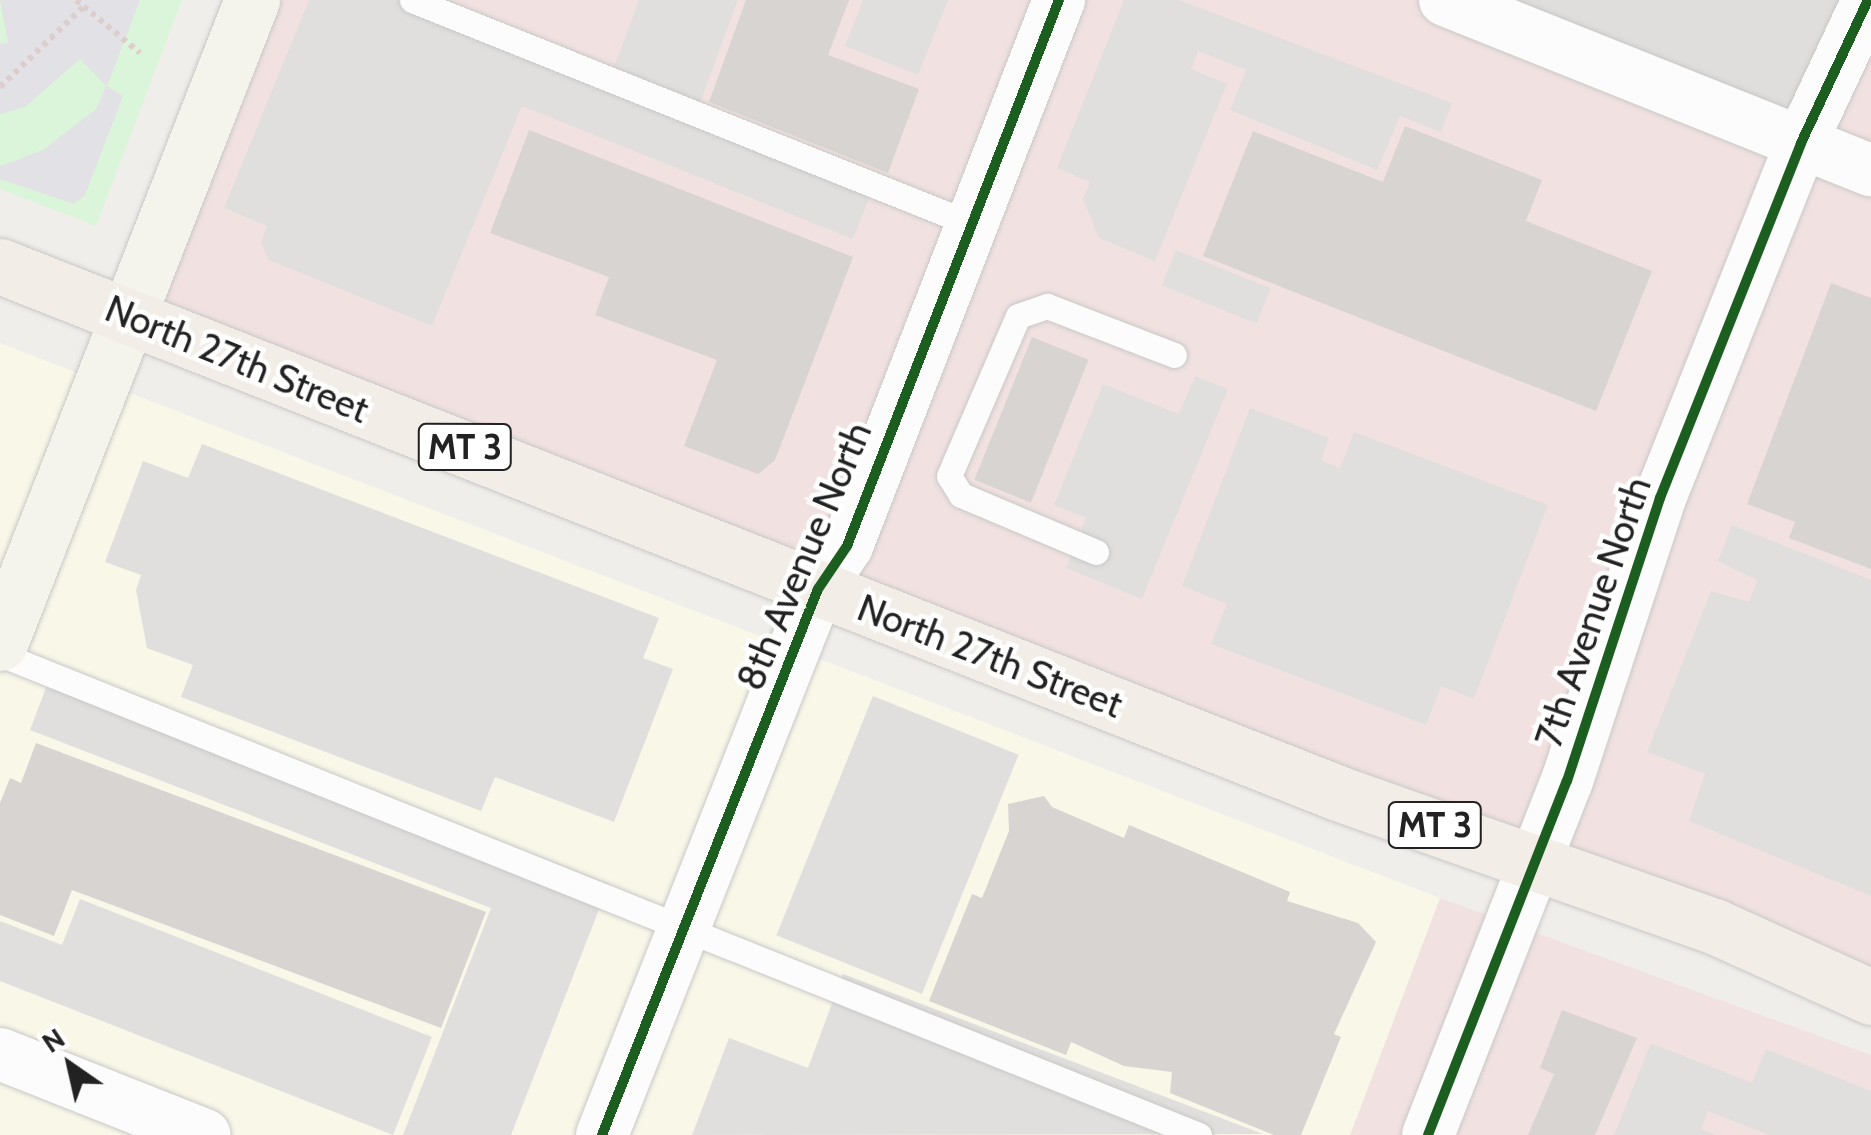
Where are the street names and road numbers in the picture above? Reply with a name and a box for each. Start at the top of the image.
street label: North 27th Street [99,285,375,433]
street label: 8th Avenue North [727,415,881,697]
road number: MT 3 [418,417,512,477]
street label: 7th Avenue North [1525,471,1661,753]
street label: North 27th Street [851,585,1129,727]
road number: MT 3 [1388,795,1482,855]

